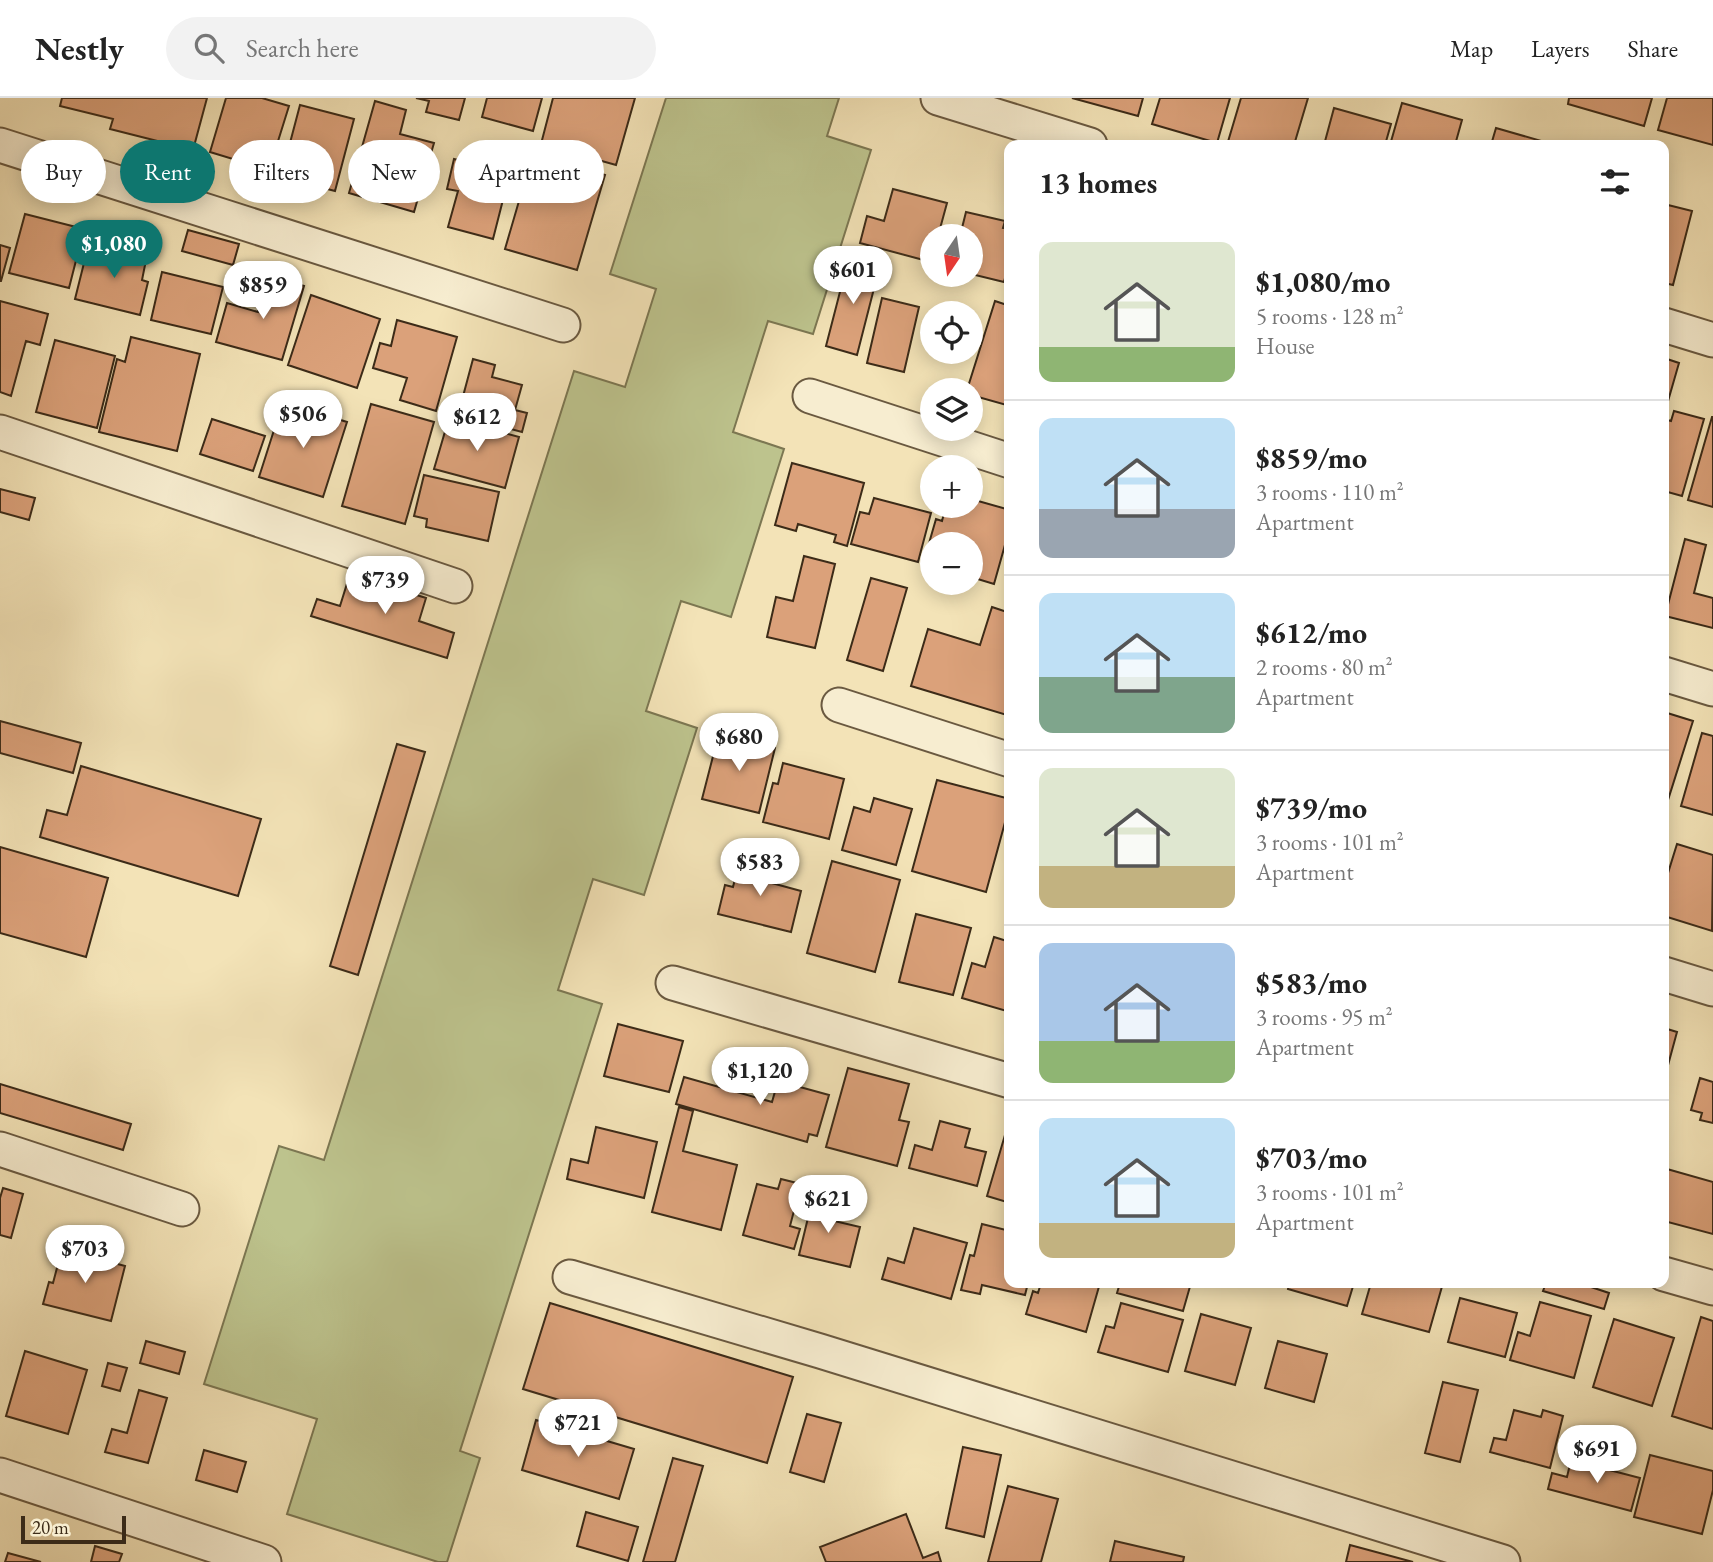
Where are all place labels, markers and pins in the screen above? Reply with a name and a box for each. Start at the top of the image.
pin: $1,080 [57,220,171,280]
pin: $601 [812,246,894,306]
pin: $859 [222,262,304,321]
pin: $506 [262,390,344,450]
pin: $612 [436,394,518,453]
pin: $739 [344,556,426,616]
pin: $680 [698,714,780,773]
pin: $583 [719,838,801,898]
pin: $1,120 [703,1048,817,1107]
pin: $621 [787,1176,869,1235]
pin: $703 [44,1226,126,1285]
pin: $721 [537,1400,619,1459]
pin: $691 [1556,1426,1638,1485]

